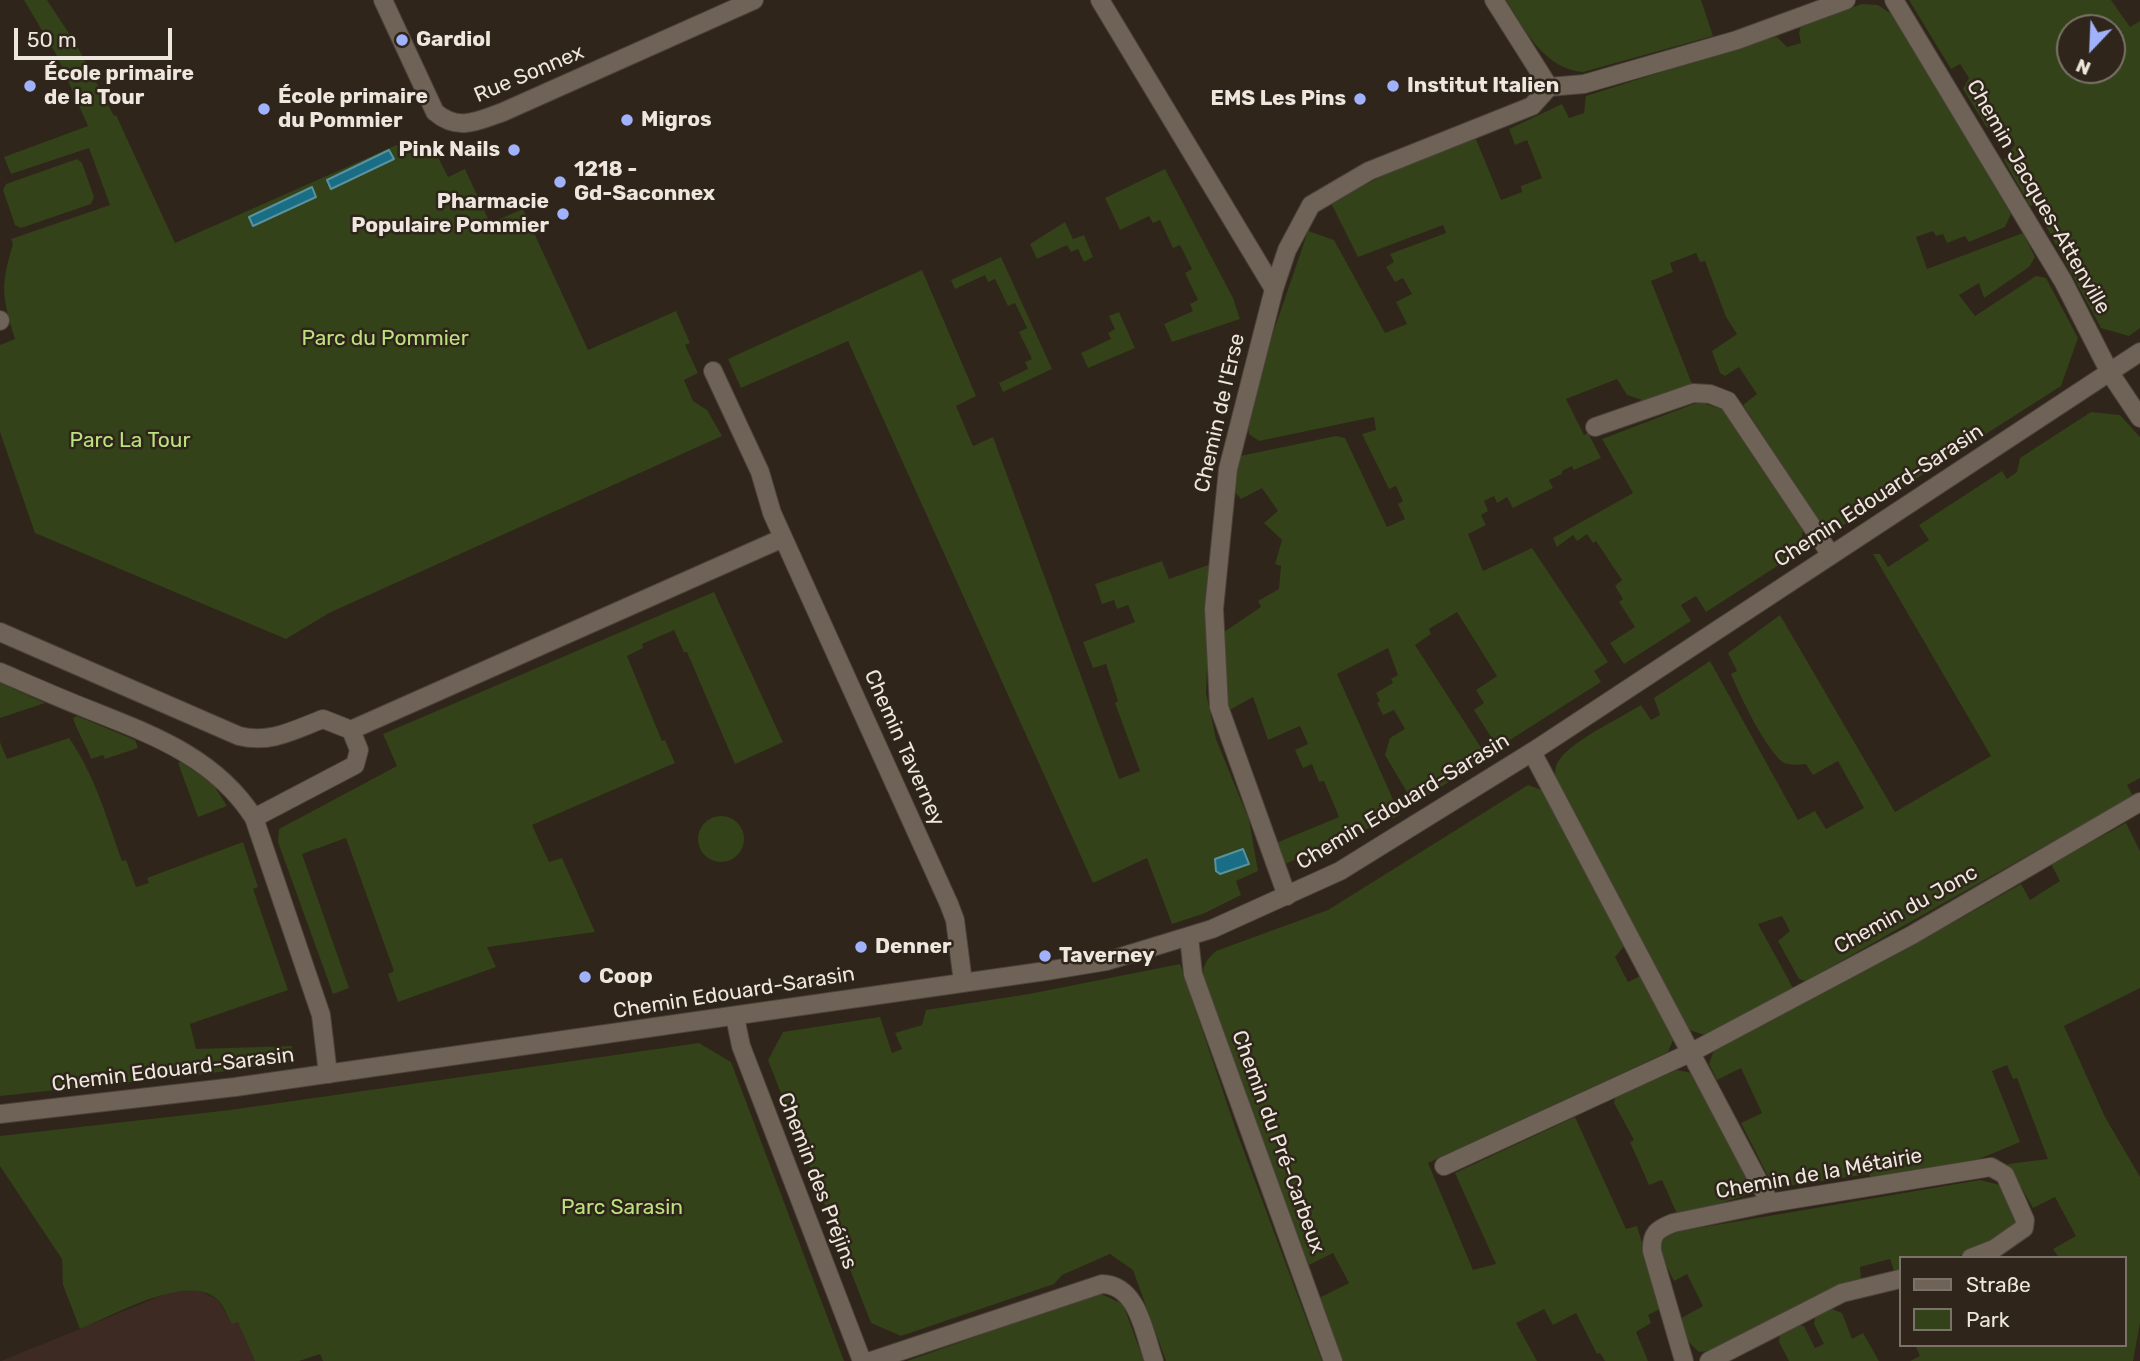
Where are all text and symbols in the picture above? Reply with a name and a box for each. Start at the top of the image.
scale bar [18,14,175,58]
north arrow [2056,14,2126,84]
text: 50 m [27,27,77,52]
place label: Gardiol [416,27,491,53]
marker: Gardiol [394,32,410,48]
street label: Rue Sonnex [470,40,588,108]
text: N [2073,54,2094,80]
place label: École primaire de la Tour [44,61,194,111]
place label: Institut Italien [1407,73,1559,99]
street label: Chemin Jacques-Attenville [1960,75,2116,319]
marker: École primaire de la Tour [22,78,38,94]
marker: Institut Italien [1385,78,1401,94]
place label: École primaire du Pommier [278,84,428,134]
place label: EMS Les Pins [1210,86,1346,112]
marker: EMS Les Pins [1352,91,1368,107]
marker: École primaire du Pommier [256,101,272,117]
place label: Migros [641,107,712,133]
marker: Migros [619,112,635,128]
place label: Pink Nails [398,137,500,163]
marker: Pink Nails [506,142,522,158]
place label: 1218 - Gd-Saconnex [574,157,715,207]
marker: 1218 - Gd-Saconnex [552,174,568,190]
place label: Pharmacie Populaire Pommier [351,189,549,239]
marker: Pharmacie Populaire Pommier [555,206,571,222]
park label: Parc du Pommier [301,326,469,352]
street label: Chemin de l'Erse [1189,331,1251,495]
street label: Chemin Edouard-Sarasin [1770,419,1988,573]
park label: Parc La Tour [70,428,190,454]
street label: Chemin Taverney [858,666,950,830]
street label: Chemin Edouard-Sarasin [1292,728,1514,876]
street label: Chemin du Jonc [1830,860,1982,960]
place label: Denner [875,934,952,960]
marker: Denner [853,939,869,955]
place label: Taverney [1059,943,1155,969]
marker: Taverney [1037,948,1053,964]
street label: Chemin Edouard-Sarasin [611,961,857,1025]
place label: Coop [599,964,653,990]
marker: Coop [577,969,593,985]
street label: Chemin du Pré-Carbeux [1226,1027,1330,1257]
street label: Chemin Edouard-Sarasin [50,1043,296,1097]
street label: Chemin des Préjins [772,1089,862,1273]
street label: Chemin de la Métairie [1714,1143,1924,1205]
park label: Parc Sarasin [561,1195,683,1221]
legend [1898,1256,2126,1347]
text: Straße [1966,1272,2031,1297]
text: Park [1966,1307,2010,1332]

